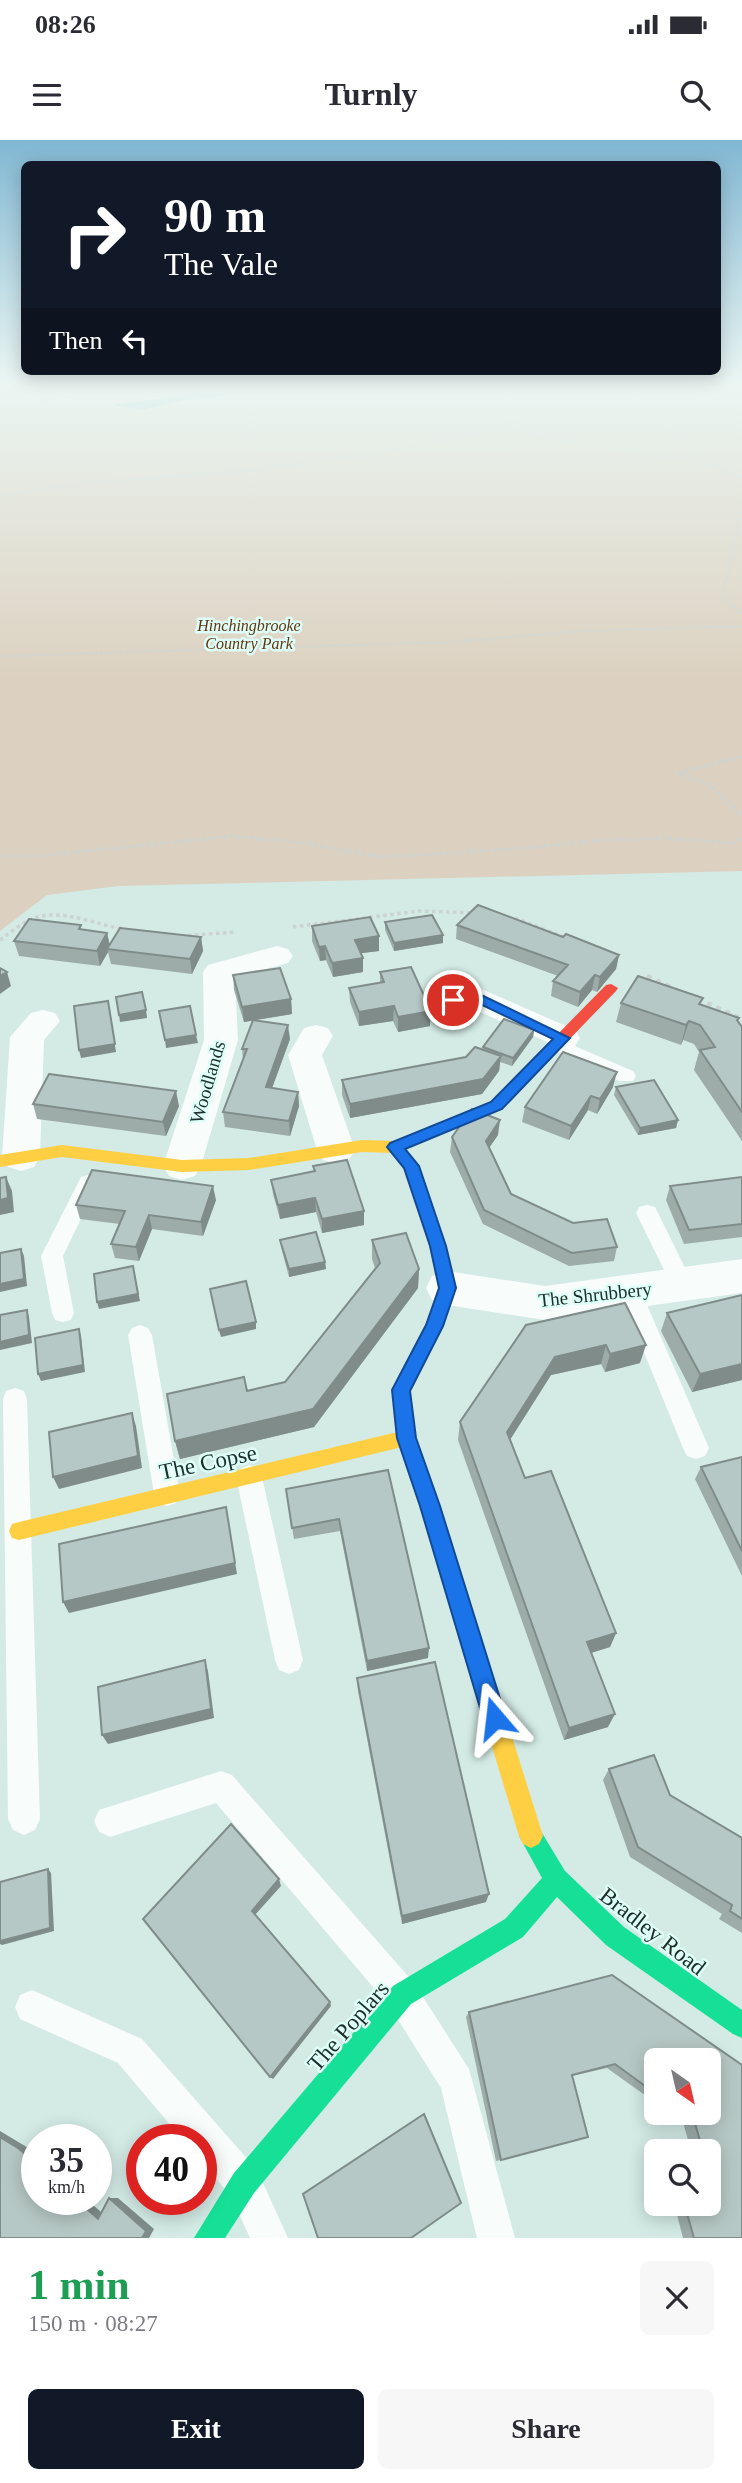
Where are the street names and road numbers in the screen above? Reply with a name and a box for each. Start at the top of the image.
street label: Woodlands [186,1038,229,1126]
street label: The Shrubbery [538,1278,653,1311]
street label: The Copse [157,1440,259,1485]
street label: Bradley Road [595,1882,711,1981]
street label: The Poplars [303,1976,394,2076]

